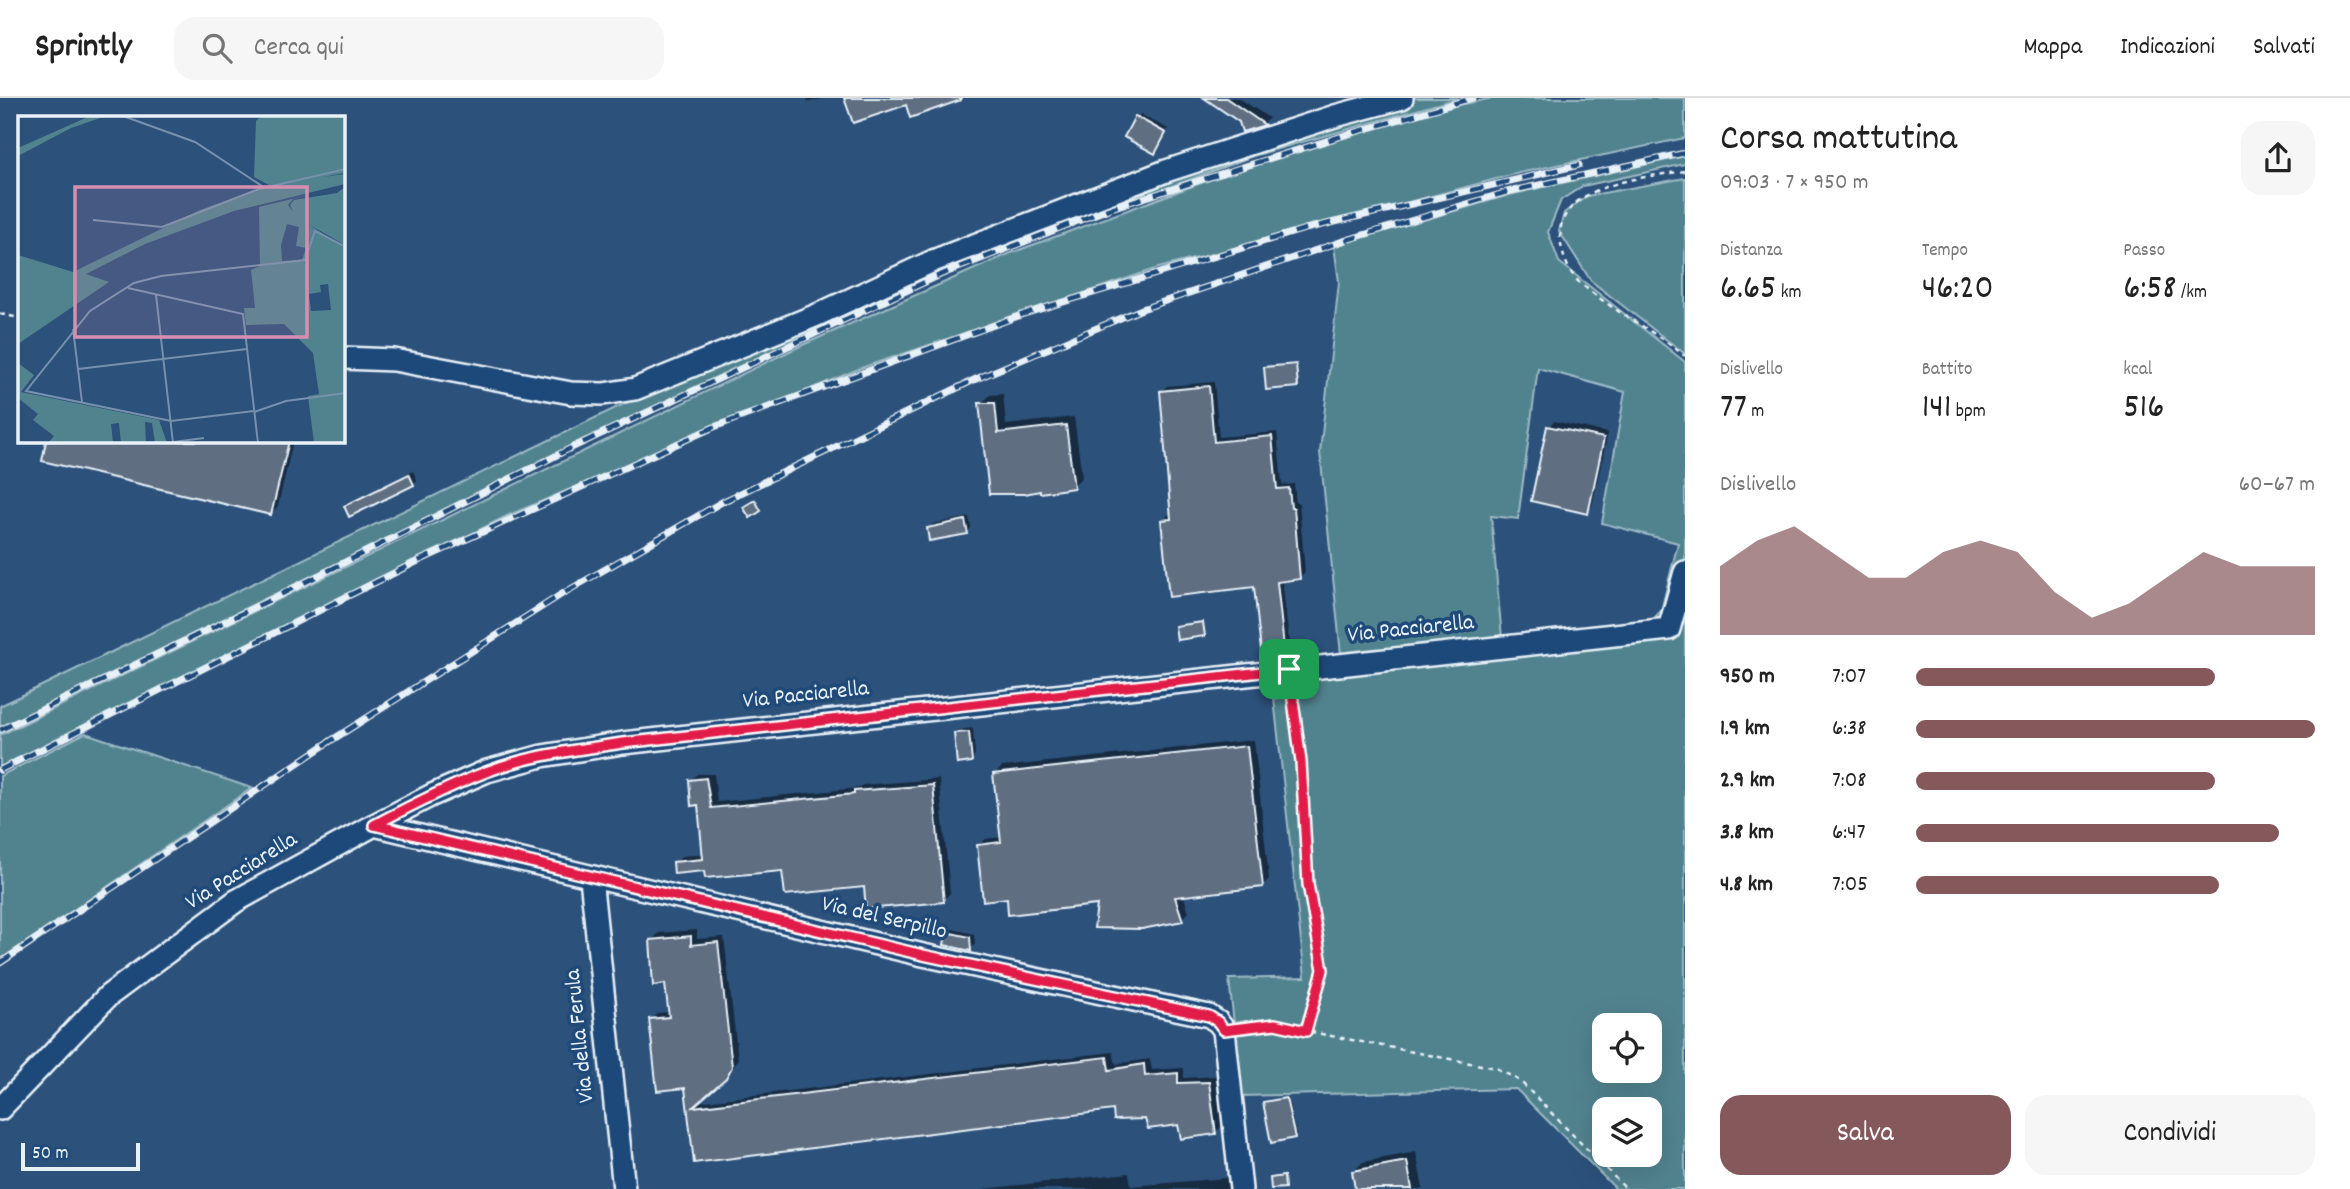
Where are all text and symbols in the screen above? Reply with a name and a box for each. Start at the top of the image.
search box [174,17,664,80]
text: Sprintly [35,25,132,72]
icon: search [198,29,236,67]
text: Cerca qui [254,30,344,67]
text: Mappa [2023,31,2082,65]
text: Indicazioni [2120,31,2215,65]
text: Salvati [2253,31,2315,65]
text: Corsa mattutina [1720,113,1957,168]
inset map [18,116,345,443]
button: share [2241,121,2315,195]
text: 09:03 · 7 × 950 m [1720,167,1869,200]
text: Distanza [1720,238,1782,265]
text: Tempo [1922,238,1968,265]
text: Passo [2123,238,2165,265]
text: 6.65 [1720,265,1776,315]
text: 46:20 [1922,265,1994,315]
text: 6:58 [2123,265,2177,315]
text: km [1776,280,1802,307]
text: /km [2177,280,2207,307]
text: Dislivello [1720,357,1783,384]
text: Battito [1922,357,1973,384]
text: kcal [2123,357,2152,384]
text: 77 [1720,384,1747,434]
text: 141 [1922,384,1952,434]
text: 516 [2123,384,2164,434]
text: m [1747,399,1764,426]
text: bpm [1952,399,1986,426]
text: Dislivello [1720,469,1796,502]
text: 60–67 m [2239,469,2315,502]
street label: Via Pacciarella [1346,607,1477,653]
pin [1259,639,1319,699]
icon: arrive [1270,650,1308,688]
text: 950 m [1720,661,1775,694]
text: 7:07 [1832,661,1866,694]
street label: Via Pacciarella [741,673,872,719]
text: 1.9 km [1720,713,1770,746]
text: 6:38 [1832,713,1867,746]
text: 2.9 km [1720,765,1775,798]
text: 7:08 [1832,765,1866,798]
text: 3.8 km [1720,817,1774,850]
text: 6:47 [1832,817,1865,850]
street label: Via Pacciarella [180,824,305,919]
text: 4.8 km [1720,869,1773,902]
text: 7:05 [1832,869,1868,902]
street label: Via del Serpillo [818,889,950,949]
street label: Via della Ferula [557,966,604,1105]
map controls [1592,1013,1662,1167]
button: locate [1592,1013,1662,1083]
button: Salva [1720,1095,2011,1175]
button: Condividi [2025,1095,2315,1175]
button: layers [1592,1097,1662,1167]
scale bar [21,1140,140,1172]
text: 50 m [32,1141,69,1168]

